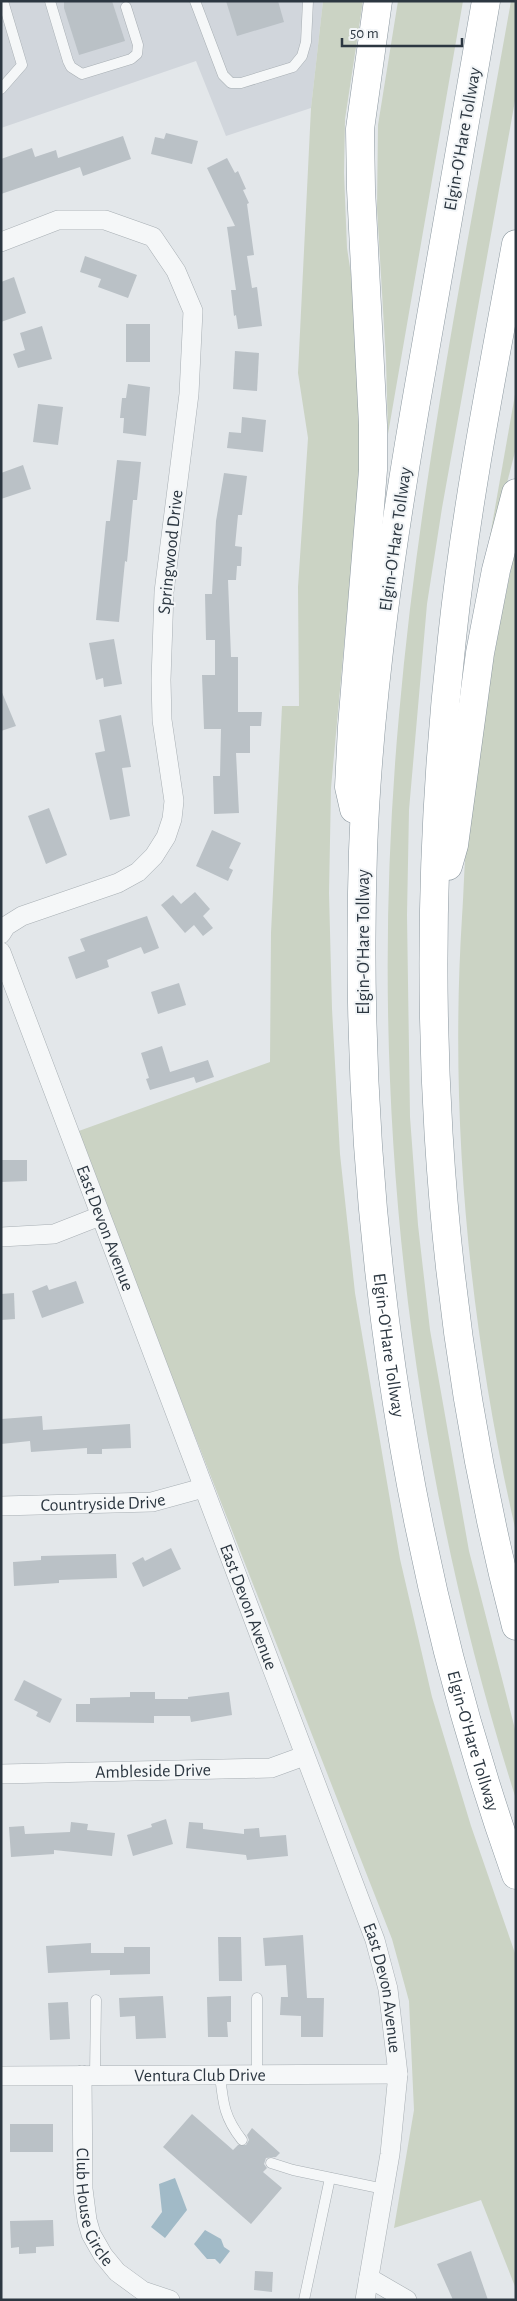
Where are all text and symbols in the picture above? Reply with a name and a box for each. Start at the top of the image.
scale bar [342,15,462,47]
text: 50 m [350,26,379,41]
street label: Elgin-O'Hare Tollway [442,66,485,212]
street label: Elgin-O'Hare Tollway [377,466,415,612]
street label: Springwood Drive [156,489,186,615]
street label: Elgin-O'Hare Tollway [355,869,373,1015]
street label: East Devon Avenue [73,1163,136,1294]
street label: Elgin-O'Hare Tollway [369,1272,407,1419]
street label: Countryside Drive [40,1491,168,1515]
street label: East Devon Avenue [216,1542,280,1672]
street label: Elgin-O'Hare Tollway [443,1669,502,1814]
street label: Ambleside Drive [95,1761,211,1782]
street label: East Devon Avenue [359,1920,403,2054]
street label: Ventura Club Drive [134,2067,266,2085]
street label: Club House Circle [72,2148,116,2270]

